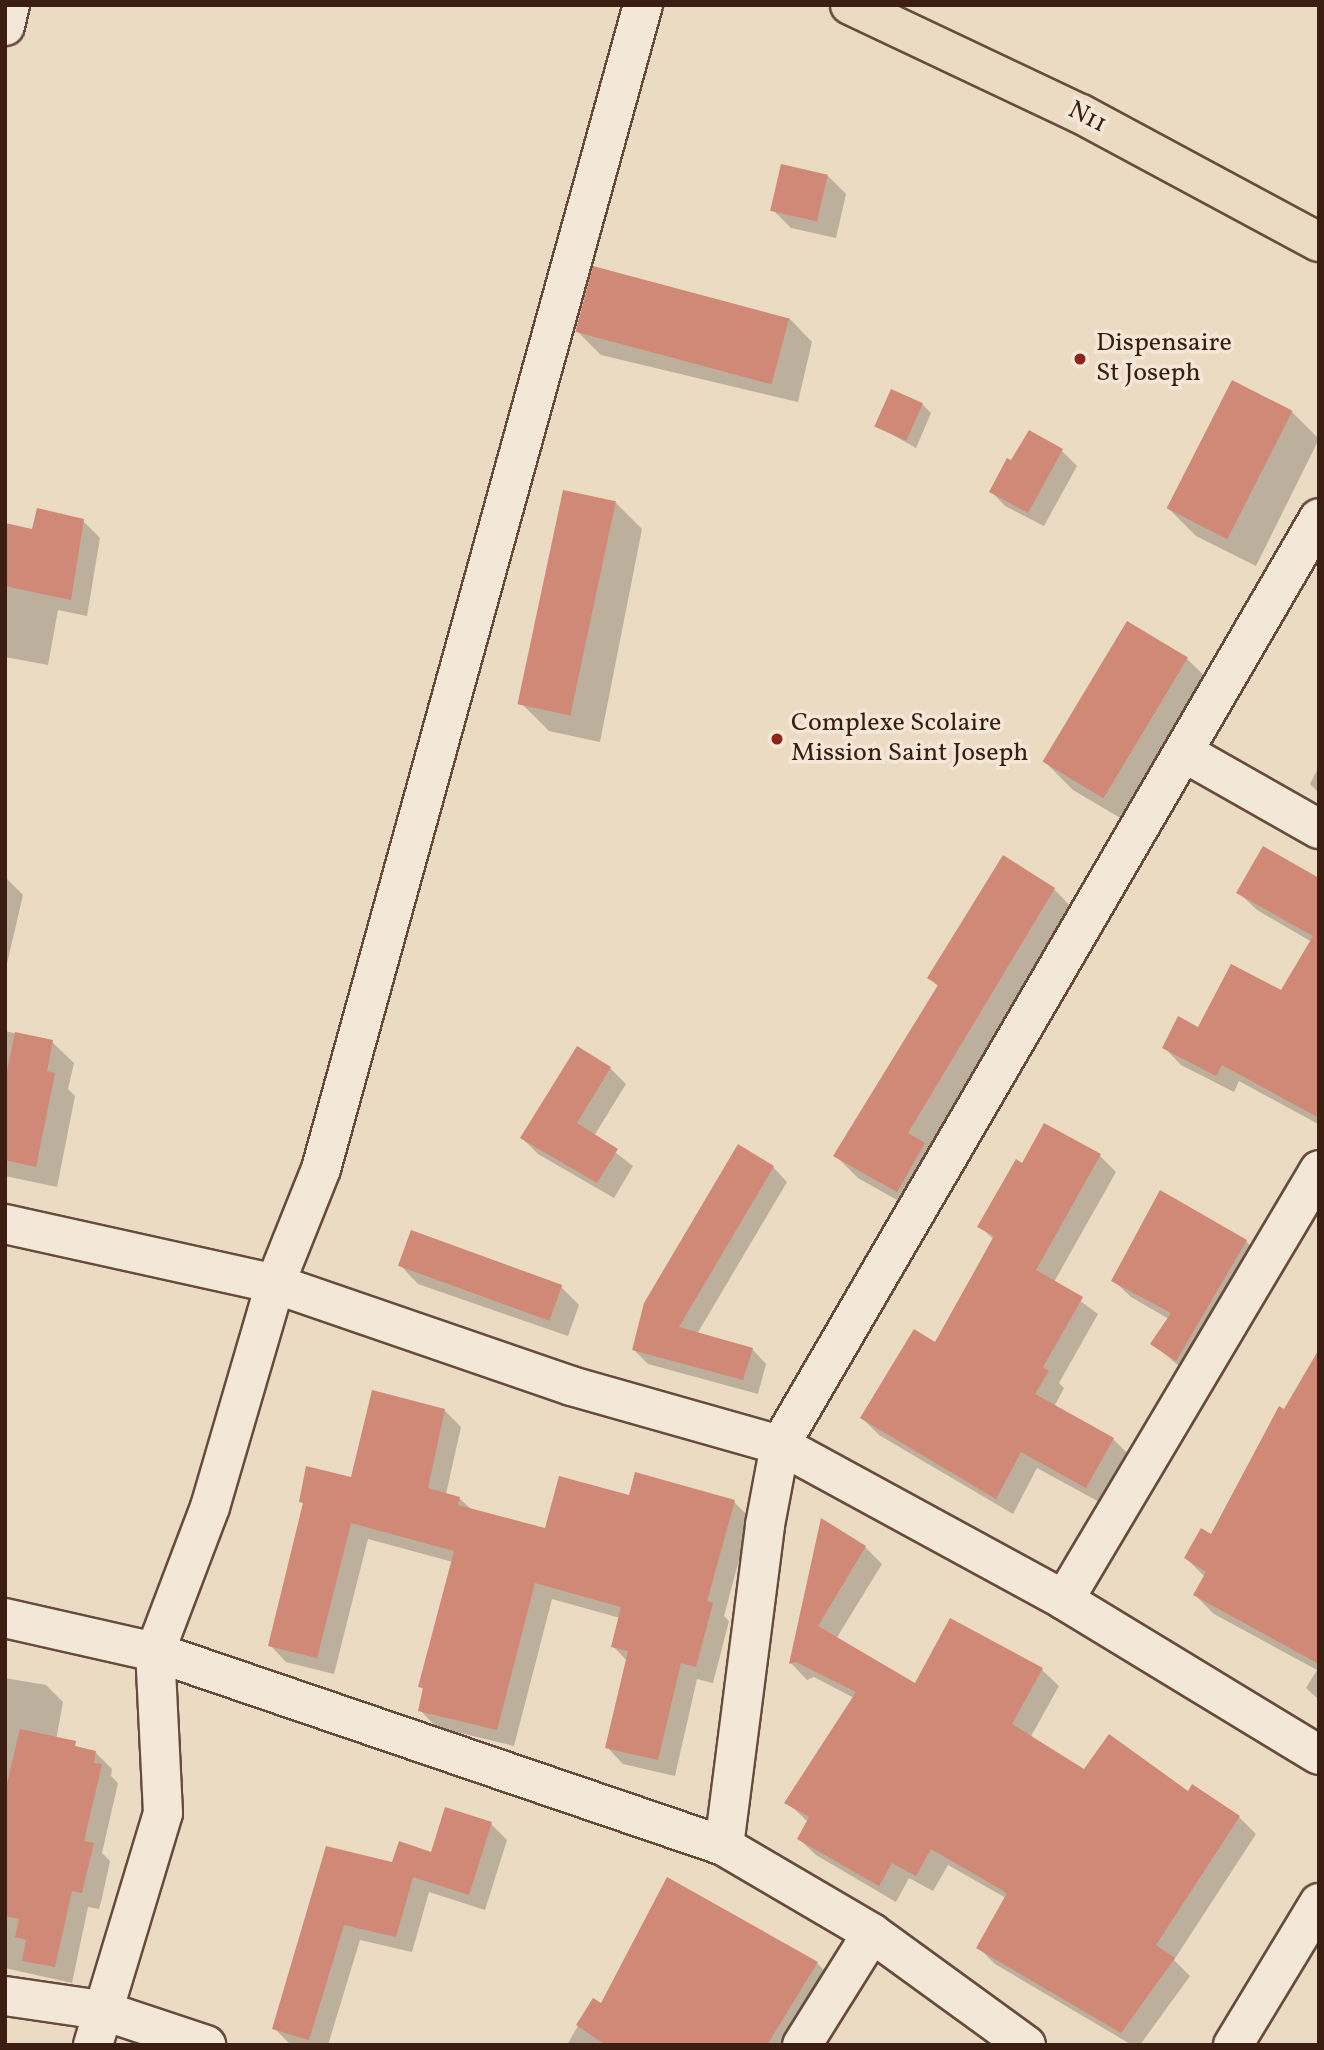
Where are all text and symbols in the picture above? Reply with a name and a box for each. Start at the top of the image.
street label: N11 [1062,95,1112,141]
place label: Dispensaire St Joseph [1096,328,1232,390]
marker: Dispensaire St Joseph [1070,349,1090,369]
place label: Complexe Scolaire Mission Saint Joseph [791,708,1029,770]
marker: Complexe Scolaire Mission Saint Joseph [769,731,785,747]

